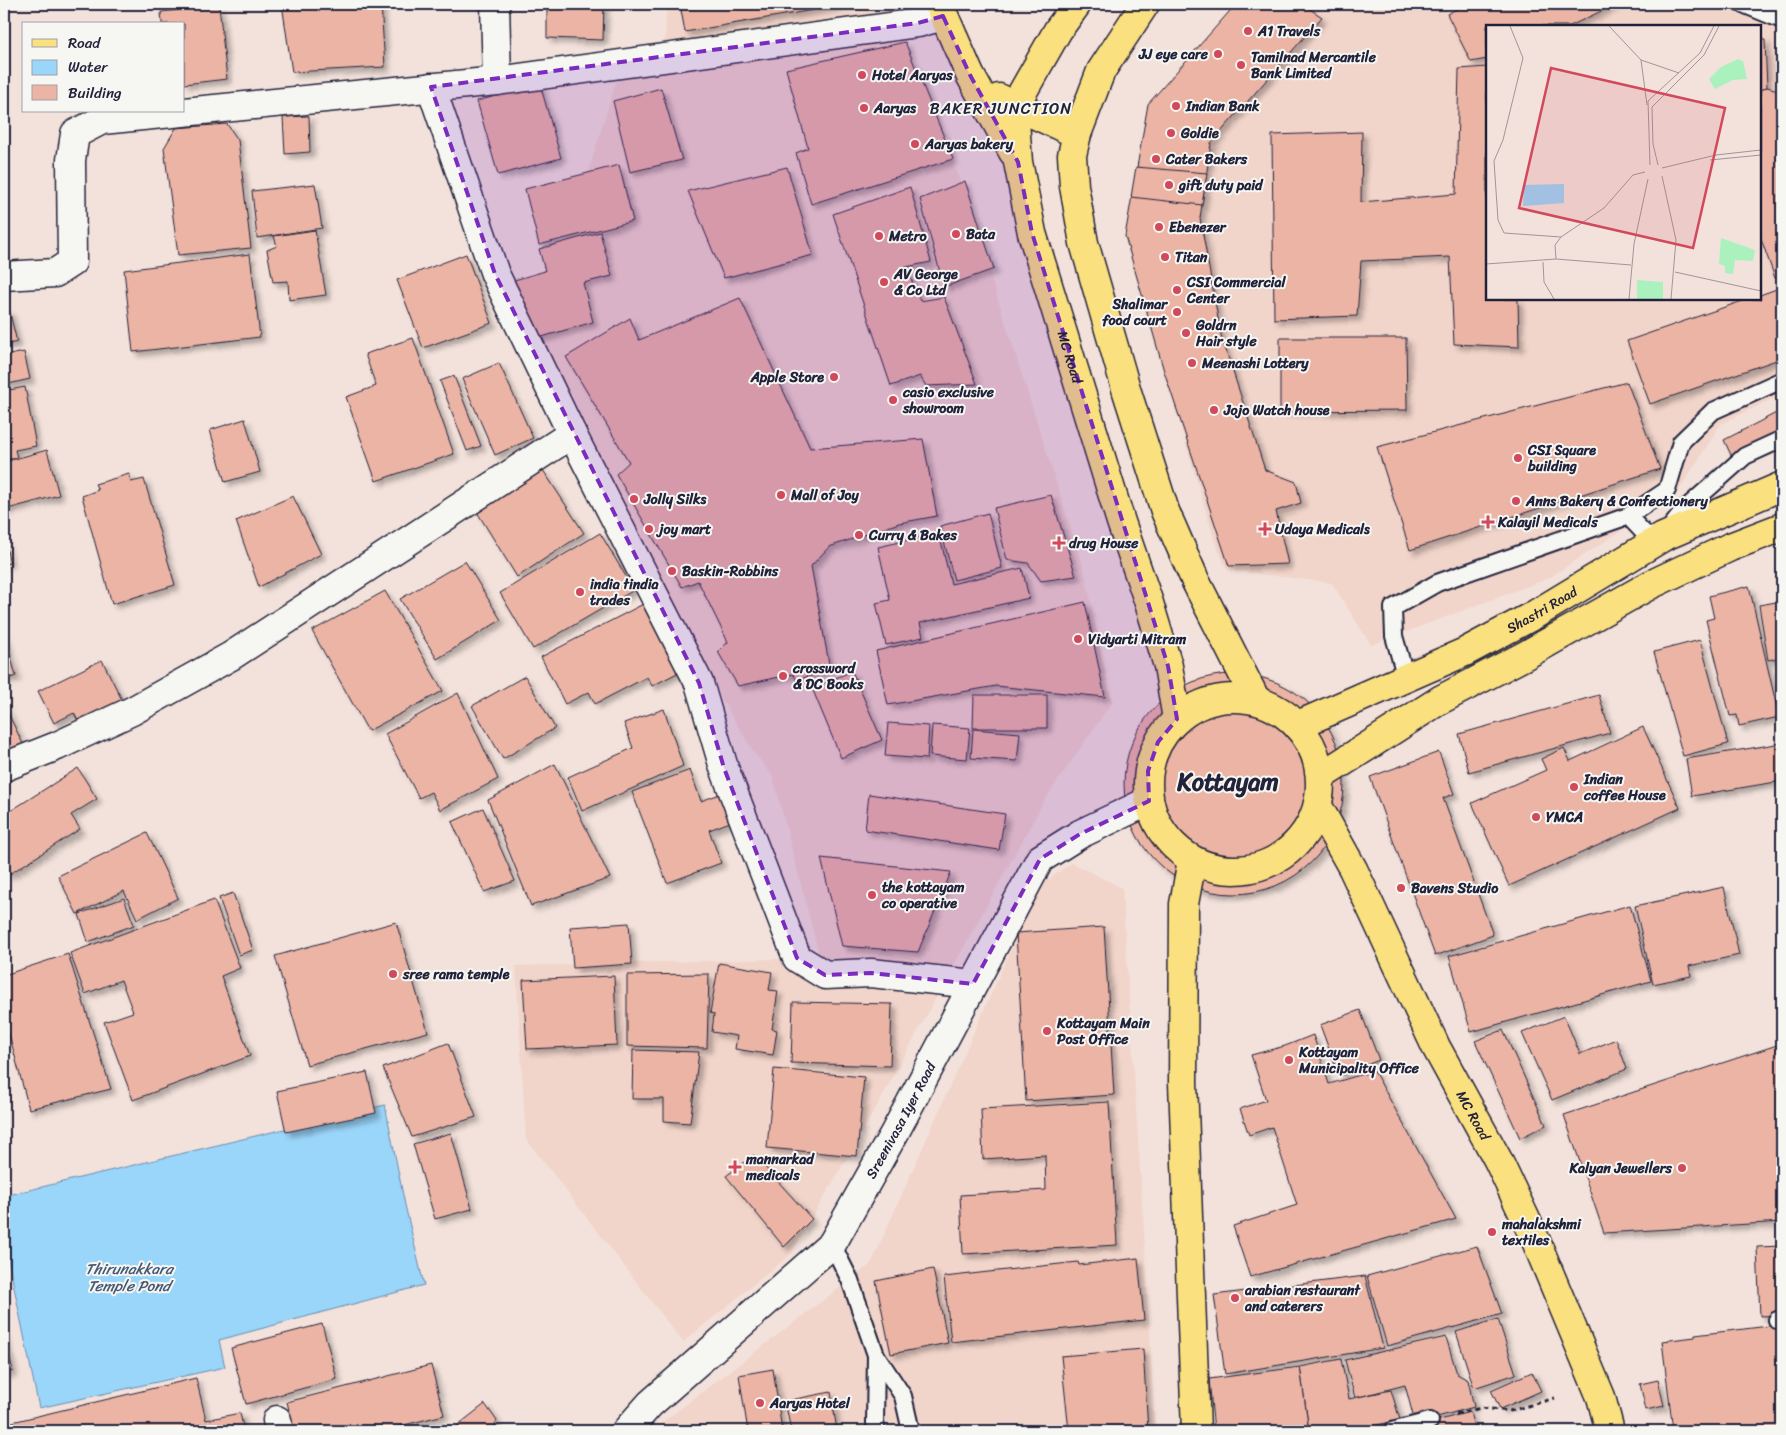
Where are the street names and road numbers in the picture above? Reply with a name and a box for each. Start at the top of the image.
street label: MC Road [1050,328,1090,388]
street label: Shastri Road [1502,578,1583,640]
street label: Sreenivasa Iyer Road [859,1056,943,1183]
street label: MC Road [1450,1086,1498,1146]

